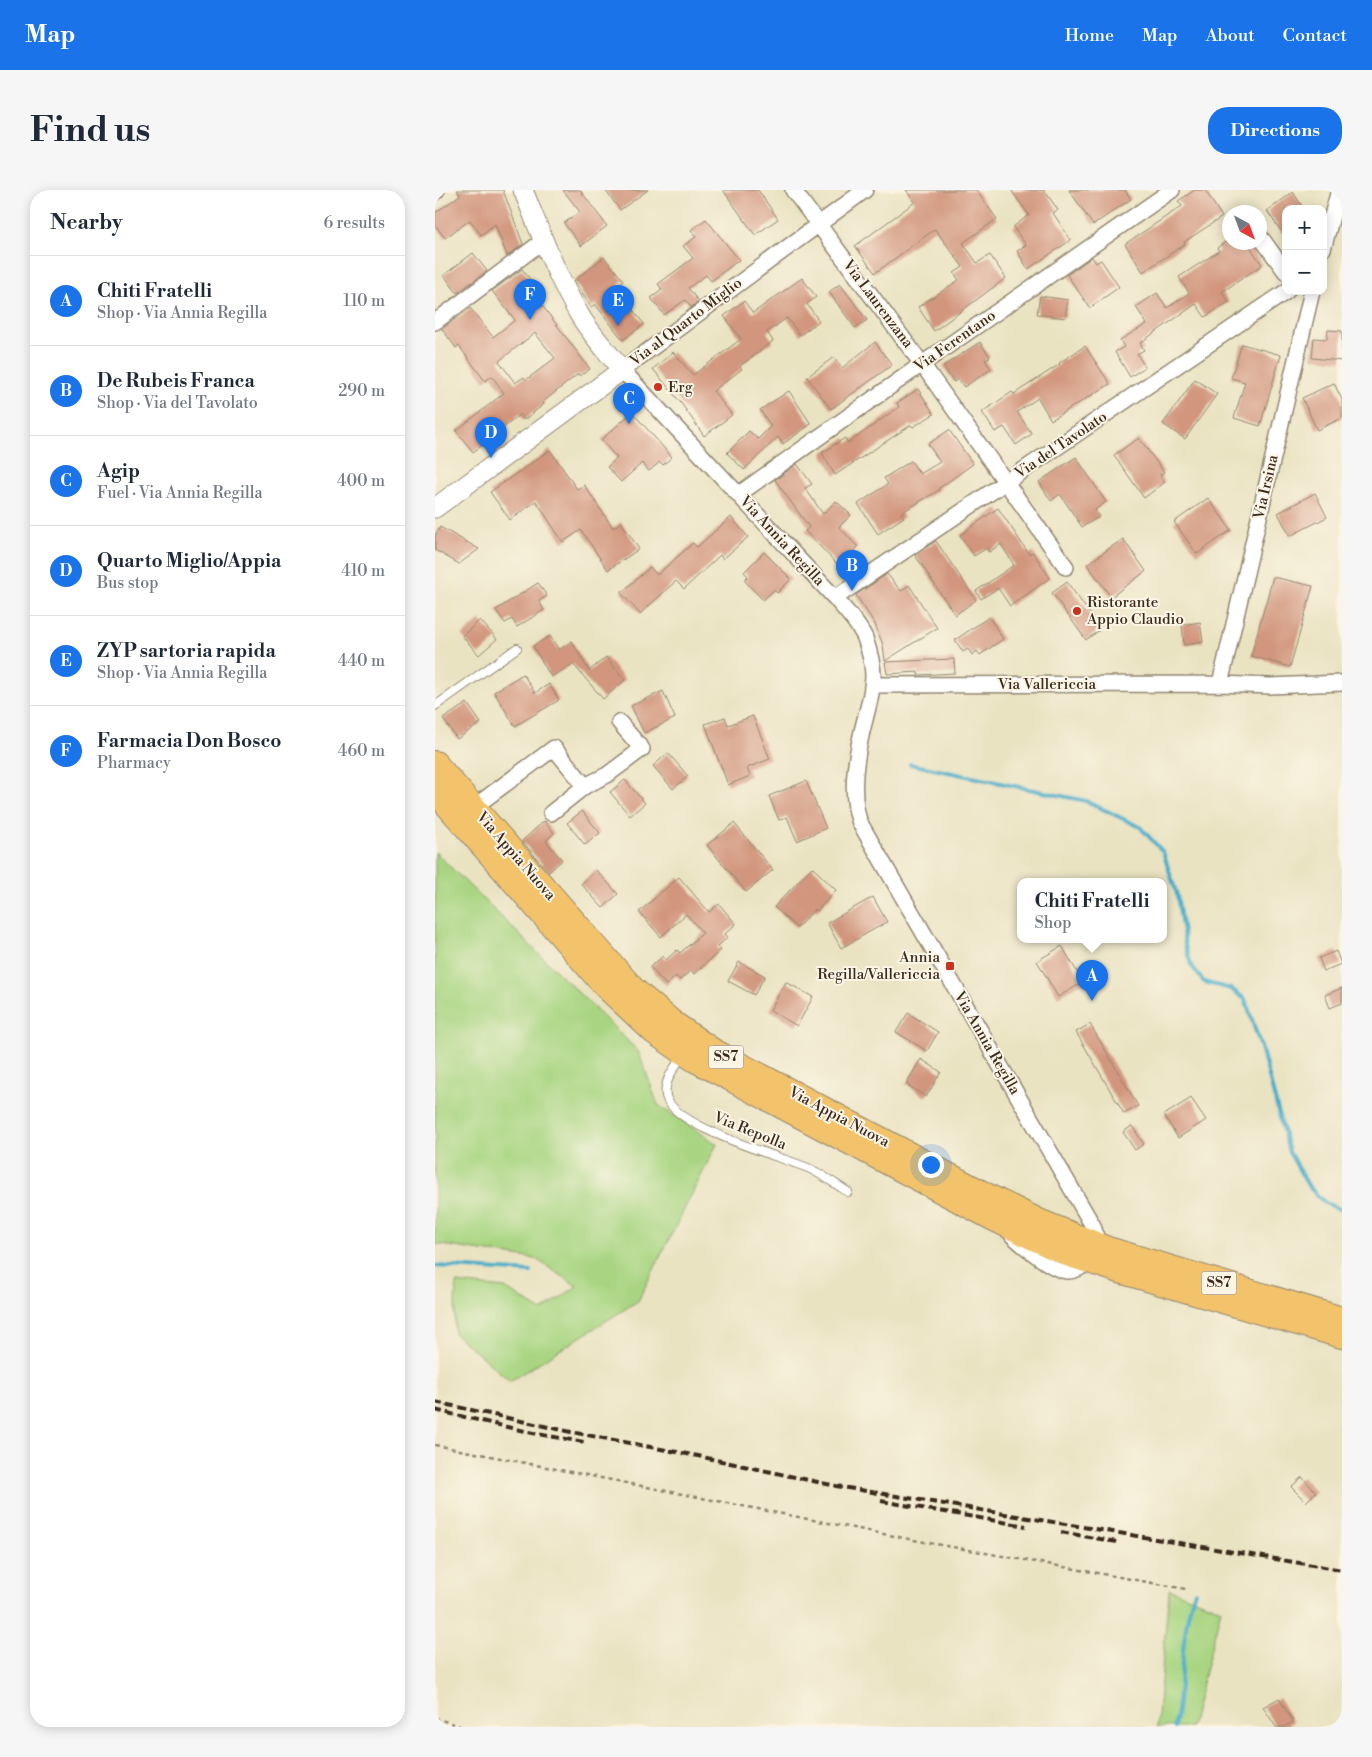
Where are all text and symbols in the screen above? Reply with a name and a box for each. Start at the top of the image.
text: Map [25,20,75,50]
text: Home [1065,24,1114,47]
text: Map [1142,24,1178,47]
text: About [1206,24,1255,47]
text: Contact [1283,24,1347,47]
button: Directions [1208,107,1342,154]
text: Find us [30,109,150,152]
north arrow [1222,205,1267,250]
map controls [1282,205,1327,295]
button: + [1282,205,1327,250]
text: Nearby [50,210,123,236]
text: 6 results [324,213,385,233]
button: − [1282,250,1327,295]
street label: Via Laurenzana [838,255,918,352]
street label: Via al Quarto Miglio [625,274,746,371]
text: Chiti Fratelli [97,279,212,303]
pin: F [514,279,546,320]
pin: E [602,285,634,326]
text: A [60,291,72,311]
text: 110 m [343,291,385,311]
text: Shop · Via Annia Regilla [97,303,267,323]
street label: Via Ferentano [910,306,999,377]
text: De Rubeis Franca [97,369,255,393]
place label: Erg [668,378,693,397]
text: B [60,381,72,401]
text: 290 m [338,381,385,401]
marker: Erg [652,381,664,393]
pin: C [613,383,645,424]
text: Shop · Via del Tavolato [97,393,258,413]
street label: Via del Tavolato [1010,407,1111,483]
pin: D [475,417,507,458]
street label: Via Irsina [1249,452,1283,522]
text: Agip [97,459,140,483]
text: C [60,471,72,491]
text: 400 m [337,471,385,491]
text: Fuel · Via Annia Regilla [97,483,263,503]
street label: Via Annia Regilla [735,491,829,590]
text: Quarto Miglio/Appia [97,549,281,573]
pin: B [836,550,868,591]
text: D [60,561,72,581]
text: 410 m [341,561,385,581]
text: Bus stop [97,573,159,593]
place label: Ristorante Appio Claudio [1086,593,1184,629]
marker: Ristorante Appio Claudio [1071,605,1083,617]
text: ZYP sartoria rapida [97,639,276,663]
text: E [60,651,72,671]
text: 440 m [338,651,385,671]
text: Shop · Via Annia Regilla [97,663,267,683]
street label: Via Vallericcia [997,675,1097,694]
text: Farmacia Don Bosco [97,729,282,753]
text: F [60,741,72,761]
text: 460 m [338,741,385,761]
text: Pharmacy [97,753,171,773]
street label: Via Appia Nuova [472,807,560,905]
popup [1017,878,1167,943]
text: Chiti Fratelli [1034,889,1150,913]
text: Shop [1034,913,1071,933]
place label: Annia Regilla/Vallericcia [817,948,940,984]
marker: Annia Regilla/Vallericcia [944,960,956,972]
pin: A [1076,960,1108,1001]
street label: Via Annia Regilla [949,987,1025,1098]
road number: SS7 [709,1046,743,1069]
street label: Via Appia Nuova [784,1082,893,1152]
street label: Via Repolla [710,1107,790,1154]
your location [918,1152,944,1178]
road number: SS7 [1201,1272,1237,1294]

